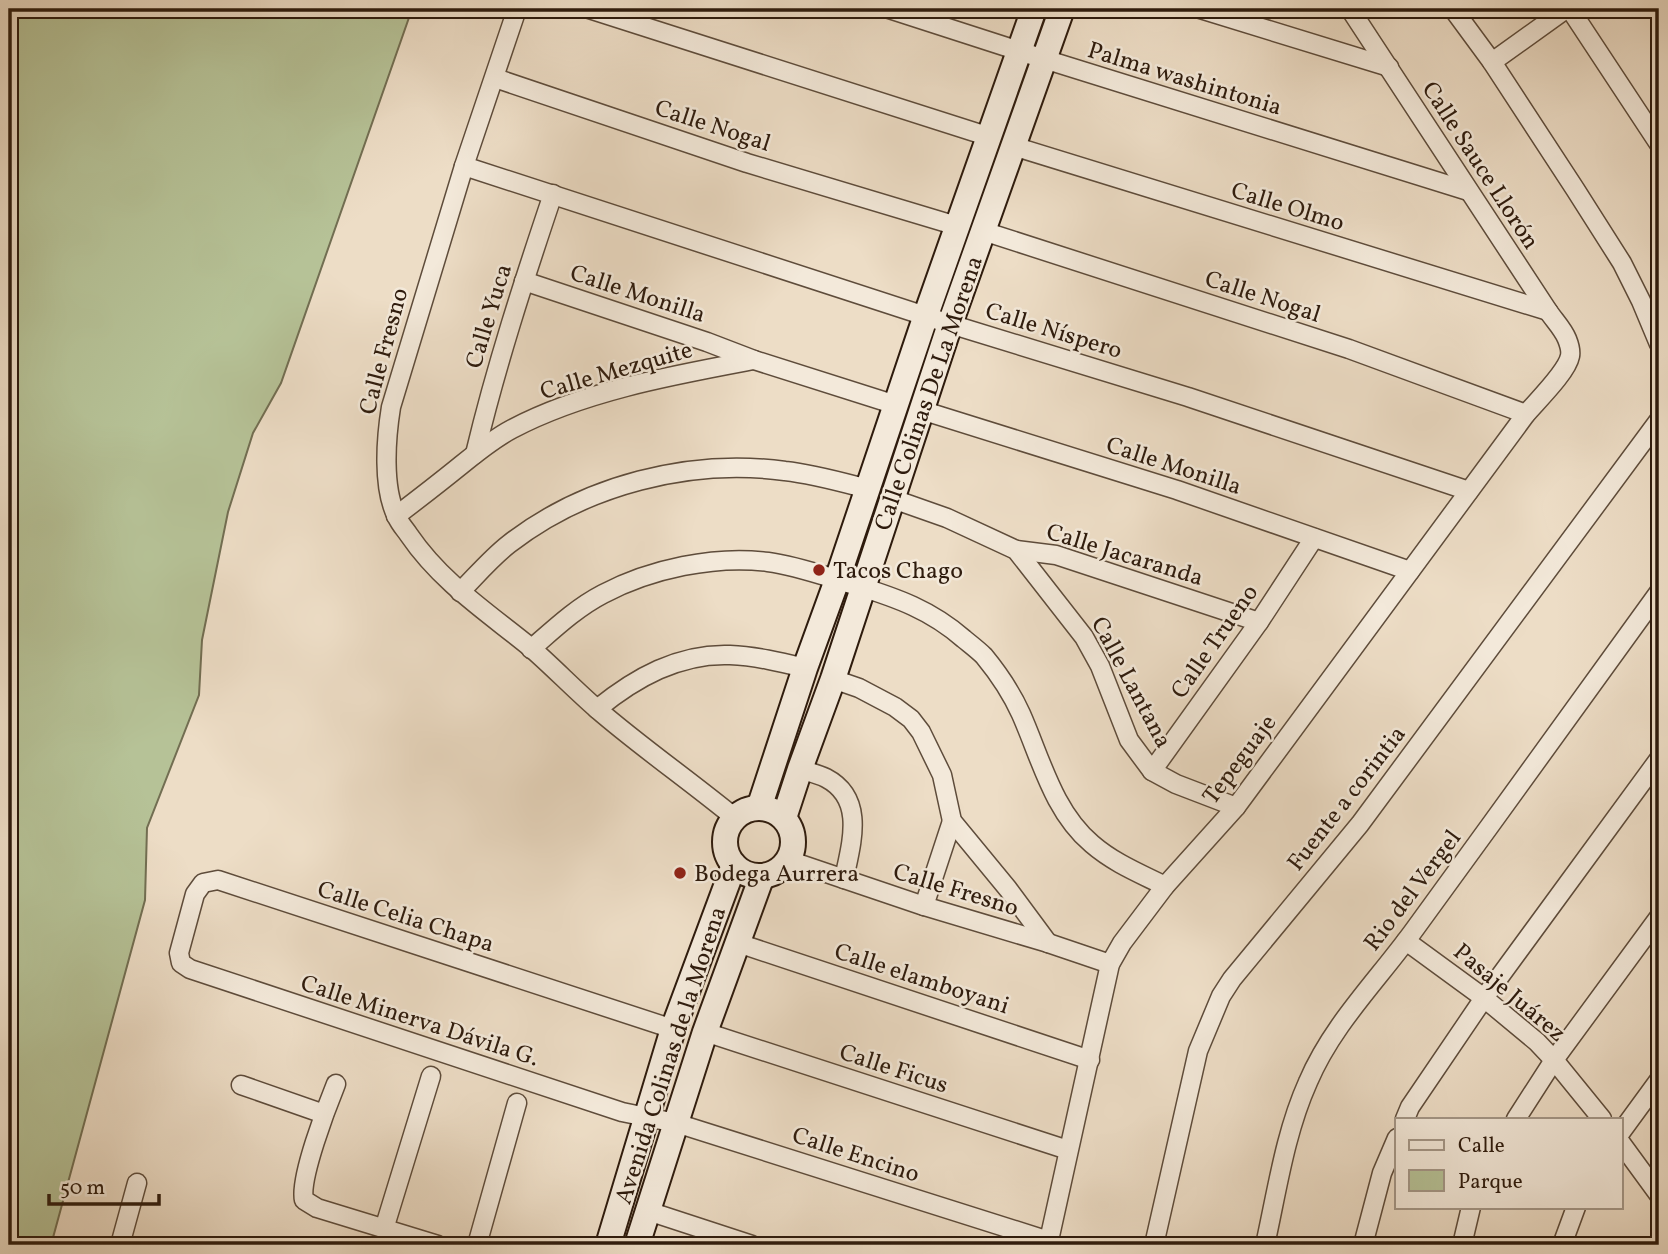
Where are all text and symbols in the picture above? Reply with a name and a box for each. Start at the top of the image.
street label: Palma washintonia [1083,34,1286,126]
street label: Calle Sauce Llorón [1412,75,1546,257]
street label: Calle Nogal [650,92,775,162]
street label: Calle Olmo [1227,175,1348,241]
street label: Calle Colinas De La Morena [867,252,993,536]
street label: Calle Monilla [565,257,710,333]
street label: Calle Yuca [458,260,522,373]
street label: Calle Nogal [1200,263,1325,333]
street label: Calle Fresno [352,284,418,419]
street label: Calle Níspero [981,295,1126,369]
street label: Calle Mezquite [536,334,697,410]
street label: Calle Monilla [1101,429,1246,505]
street label: Calle Jacaranda [1042,516,1207,596]
place label: Tacos Chago [833,555,963,589]
marker: Tacos Chago [811,562,827,578]
street label: Calle Trueno [1164,578,1268,706]
street label: Calle Lantana [1081,611,1179,755]
street label: Tepeguaje [1195,708,1286,812]
street label: Fuente a corintia [1280,719,1415,879]
street label: Rio del Vergel [1357,824,1470,959]
street label: Calle Fresno [888,856,1022,926]
place label: Bodega Aurrera [694,858,859,892]
marker: Bodega Aurrera [672,865,688,881]
street label: Calle Celia Chapa [313,873,498,962]
street label: Avenida Colinas de la Morena [608,902,736,1209]
street label: Calle elamboyani [830,936,1013,1024]
street label: Pasaje Juárez [1445,936,1572,1051]
street label: Calle Minerva Dávila G. [296,967,543,1076]
street label: Calle Ficus [835,1036,952,1103]
legend [1395,1118,1622,1208]
street label: Calle Encino [787,1119,923,1192]
text: Calle [1458,1132,1505,1161]
scale bar [49,1163,159,1207]
text: Parque [1458,1168,1523,1197]
text: 50 m [60,1174,105,1203]

